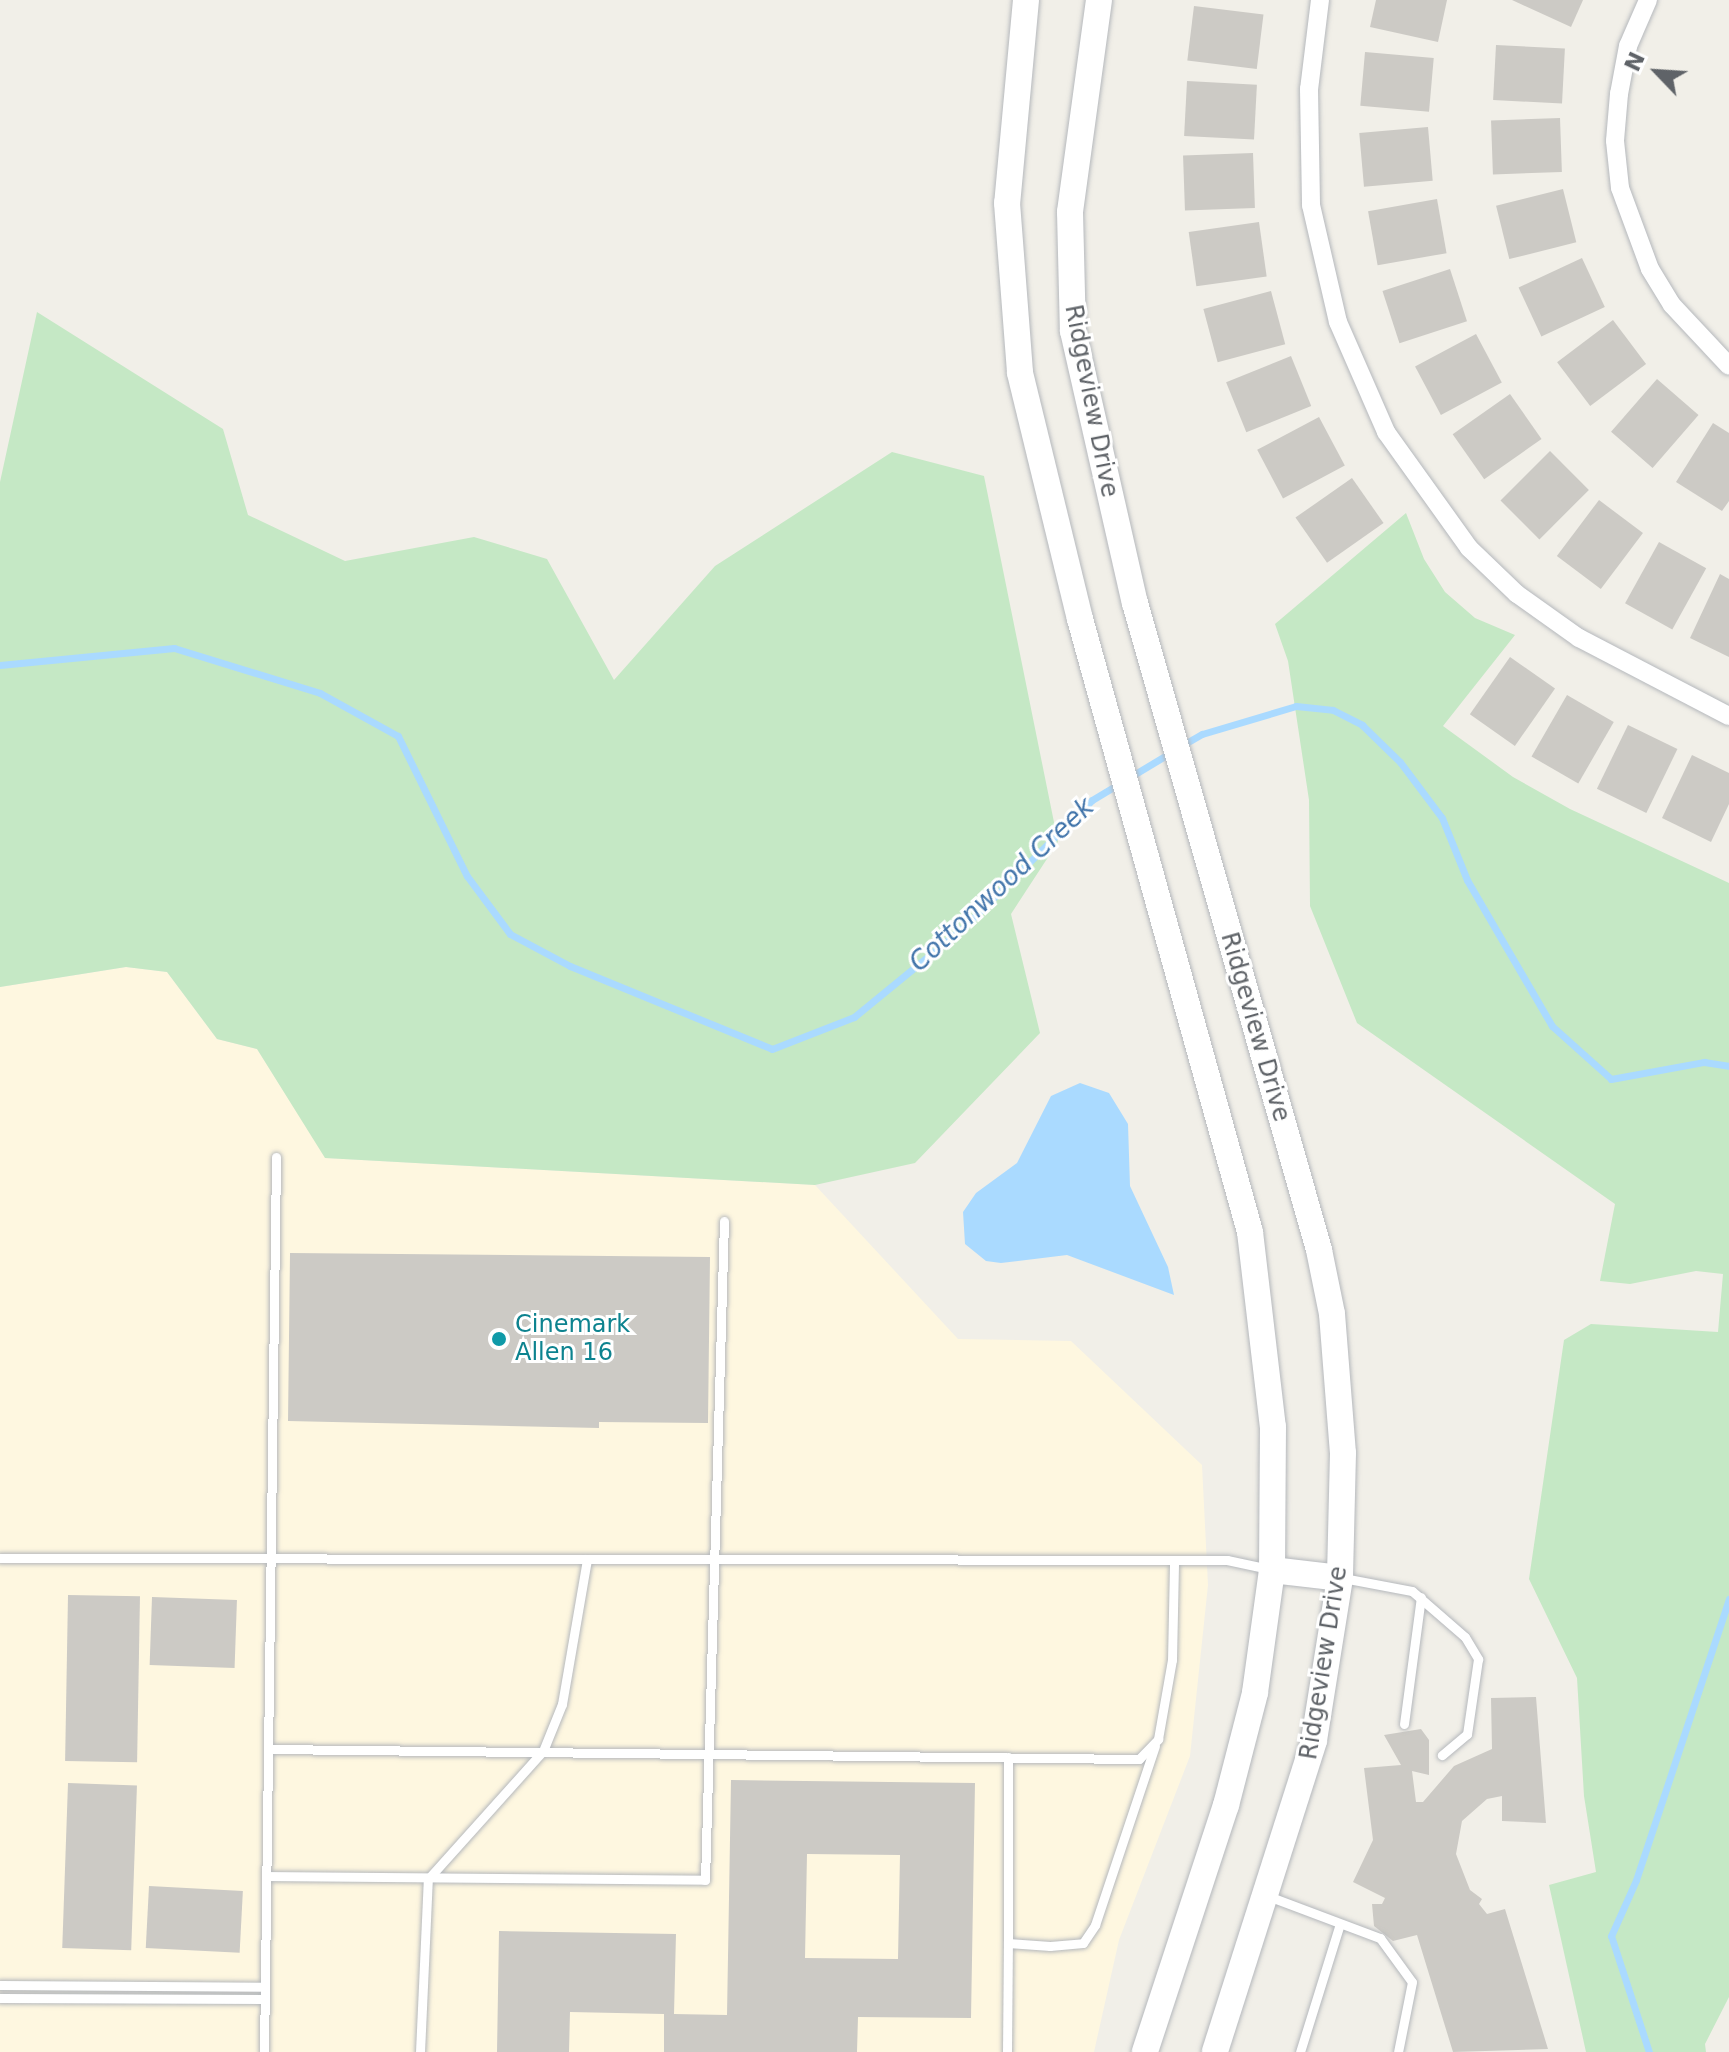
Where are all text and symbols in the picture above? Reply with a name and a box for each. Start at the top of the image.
north arrow [1617,32,1697,112]
text: N [1620,48,1650,75]
street label: Ridgeview Drive [1058,302,1124,500]
water label: Cottonwood Creek [903,792,1101,978]
street label: Ridgeview Drive [1214,929,1296,1125]
place label: Cinemark Allen 16 [515,1311,630,1367]
marker: Cinemark Allen 16 [490,1330,508,1348]
street label: Ridgeview Drive [1294,1564,1354,1762]

